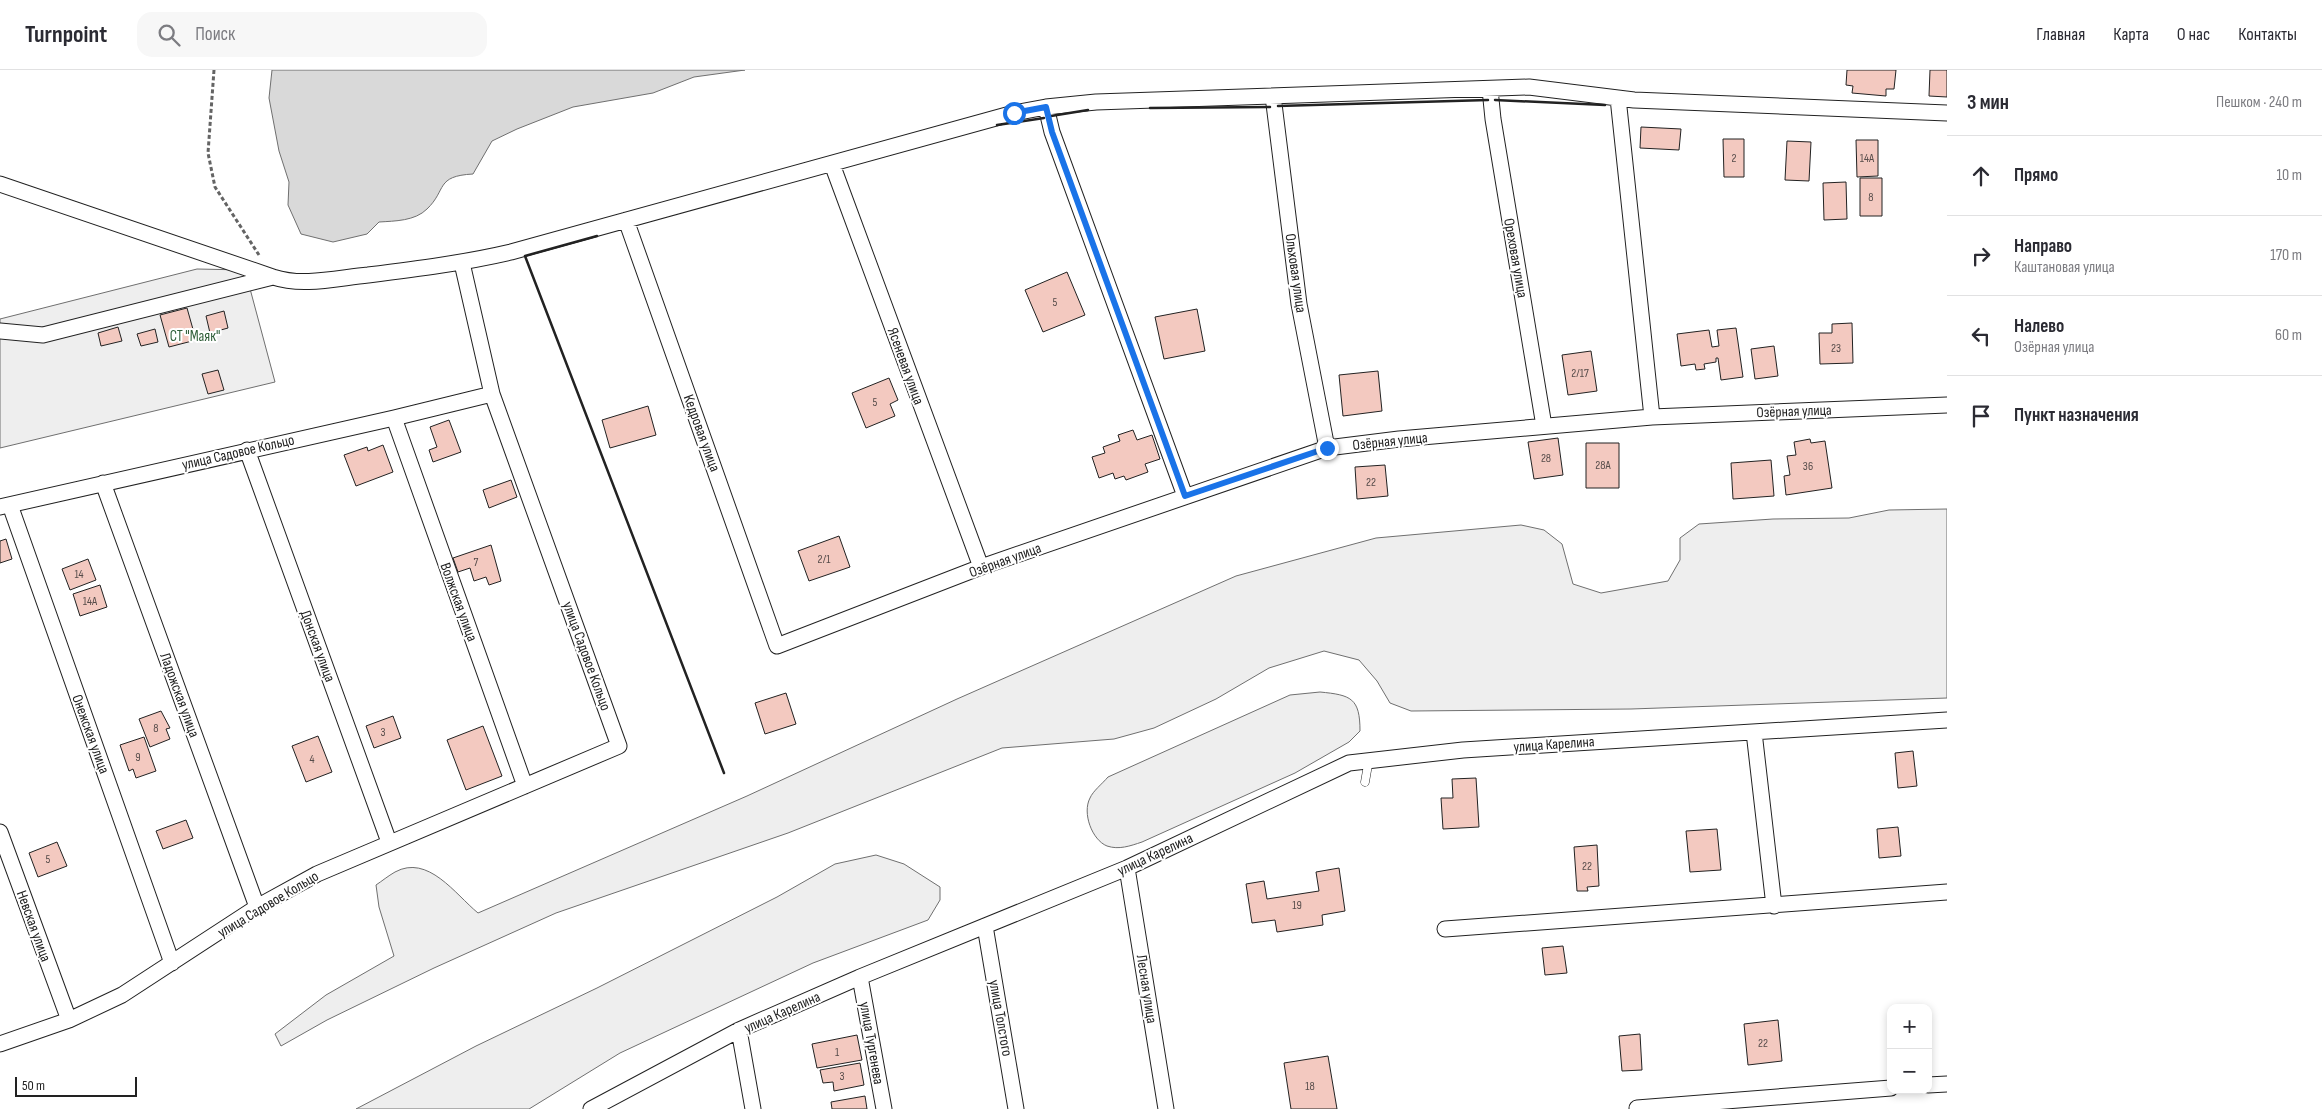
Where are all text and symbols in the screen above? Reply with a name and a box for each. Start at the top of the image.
search box [137,12,487,57]
text: Turnpoint [25,20,107,49]
icon: search [155,21,183,49]
text: Поиск [195,23,235,46]
text: Главная [2036,24,2085,45]
text: Карта [2113,24,2149,45]
text: О нас [2177,24,2210,45]
text: Контакты [2238,24,2297,45]
text: 3 мин [1967,90,2009,115]
text: Пешком · 240 m [2216,93,2302,112]
route start [1003,102,1026,125]
house number: 2 [1732,151,1737,166]
house number: 14А [1860,151,1875,166]
icon: ahead [1967,162,1995,190]
text: Прямо [2014,164,2058,187]
text: 10 m [2276,166,2302,185]
house number: 8 [1868,190,1874,205]
street label: Ореховая улица [1499,217,1532,300]
street label: Ольховая улица [1281,232,1311,314]
text: Направо [2014,235,2072,258]
icon: right [1967,242,1995,270]
text: 170 m [2270,246,2302,265]
text: Каштановая улица [2014,258,2115,277]
house number: 5 [1053,295,1058,310]
text: Налево [2014,315,2064,338]
icon: left [1967,322,1995,350]
street label: Ясеневая улица [883,325,928,408]
text: 60 m [2275,326,2302,345]
park label: СТ "Маяк" [170,327,220,346]
text: Озёрная улица [2014,338,2094,357]
house number: 23 [1831,341,1841,356]
house number: 2/17 [1571,366,1589,381]
street label: Кедровая улица [679,392,724,475]
house number: 5 [873,395,878,410]
street label: Озёрная улица [1756,401,1832,422]
icon: arrive [1967,402,1995,430]
text: Пункт назначения [2014,404,2139,427]
street label: Озёрная улица [1352,428,1429,455]
street label: улица Садовое Кольцо [180,430,296,475]
route end [1316,437,1339,460]
house number: 28 [1541,451,1551,466]
house number: 28А [1595,458,1612,473]
house number: 36 [1803,459,1813,474]
house number: 22 [1366,475,1376,490]
street label: Озёрная улица [967,539,1044,582]
house number: 2/1 [818,552,831,567]
house number: 7 [474,555,479,570]
street label: Волжская улица [436,560,482,644]
house number: 14 [74,567,84,582]
house number: 14А [83,594,98,609]
street label: улица Садовое Кольцо [558,599,615,713]
street label: Донская улица [296,608,339,685]
street label: Ладожская улица [155,650,204,740]
street label: Онежская улица [67,692,114,777]
house number: 8 [153,721,159,736]
house number: 3 [380,725,386,740]
street label: улица Карелина [1513,732,1595,757]
house number: 9 [135,750,141,765]
house number: 4 [309,752,315,767]
street label: улица Карелина [1114,829,1196,880]
house number: 5 [46,852,51,867]
house number: 22 [1582,859,1592,874]
street label: улица Садовое Кольцо [214,867,322,942]
street label: Невская улица [12,888,55,965]
house number: 19 [1292,898,1302,913]
street label: Лесная улица [1132,953,1161,1025]
street label: улица Толстого [984,978,1017,1058]
street label: улица Карелина [741,987,823,1038]
street label: улица Тургенева [855,1000,888,1086]
map controls [1887,1004,1932,1094]
button: + [1887,1004,1932,1049]
house number: 22 [1758,1036,1768,1051]
house number: 1 [835,1045,840,1060]
button: − [1887,1049,1932,1094]
house number: 3 [839,1069,845,1084]
scale bar [15,1074,138,1097]
text: 50 m [22,1077,45,1094]
house number: 18 [1305,1079,1315,1094]

